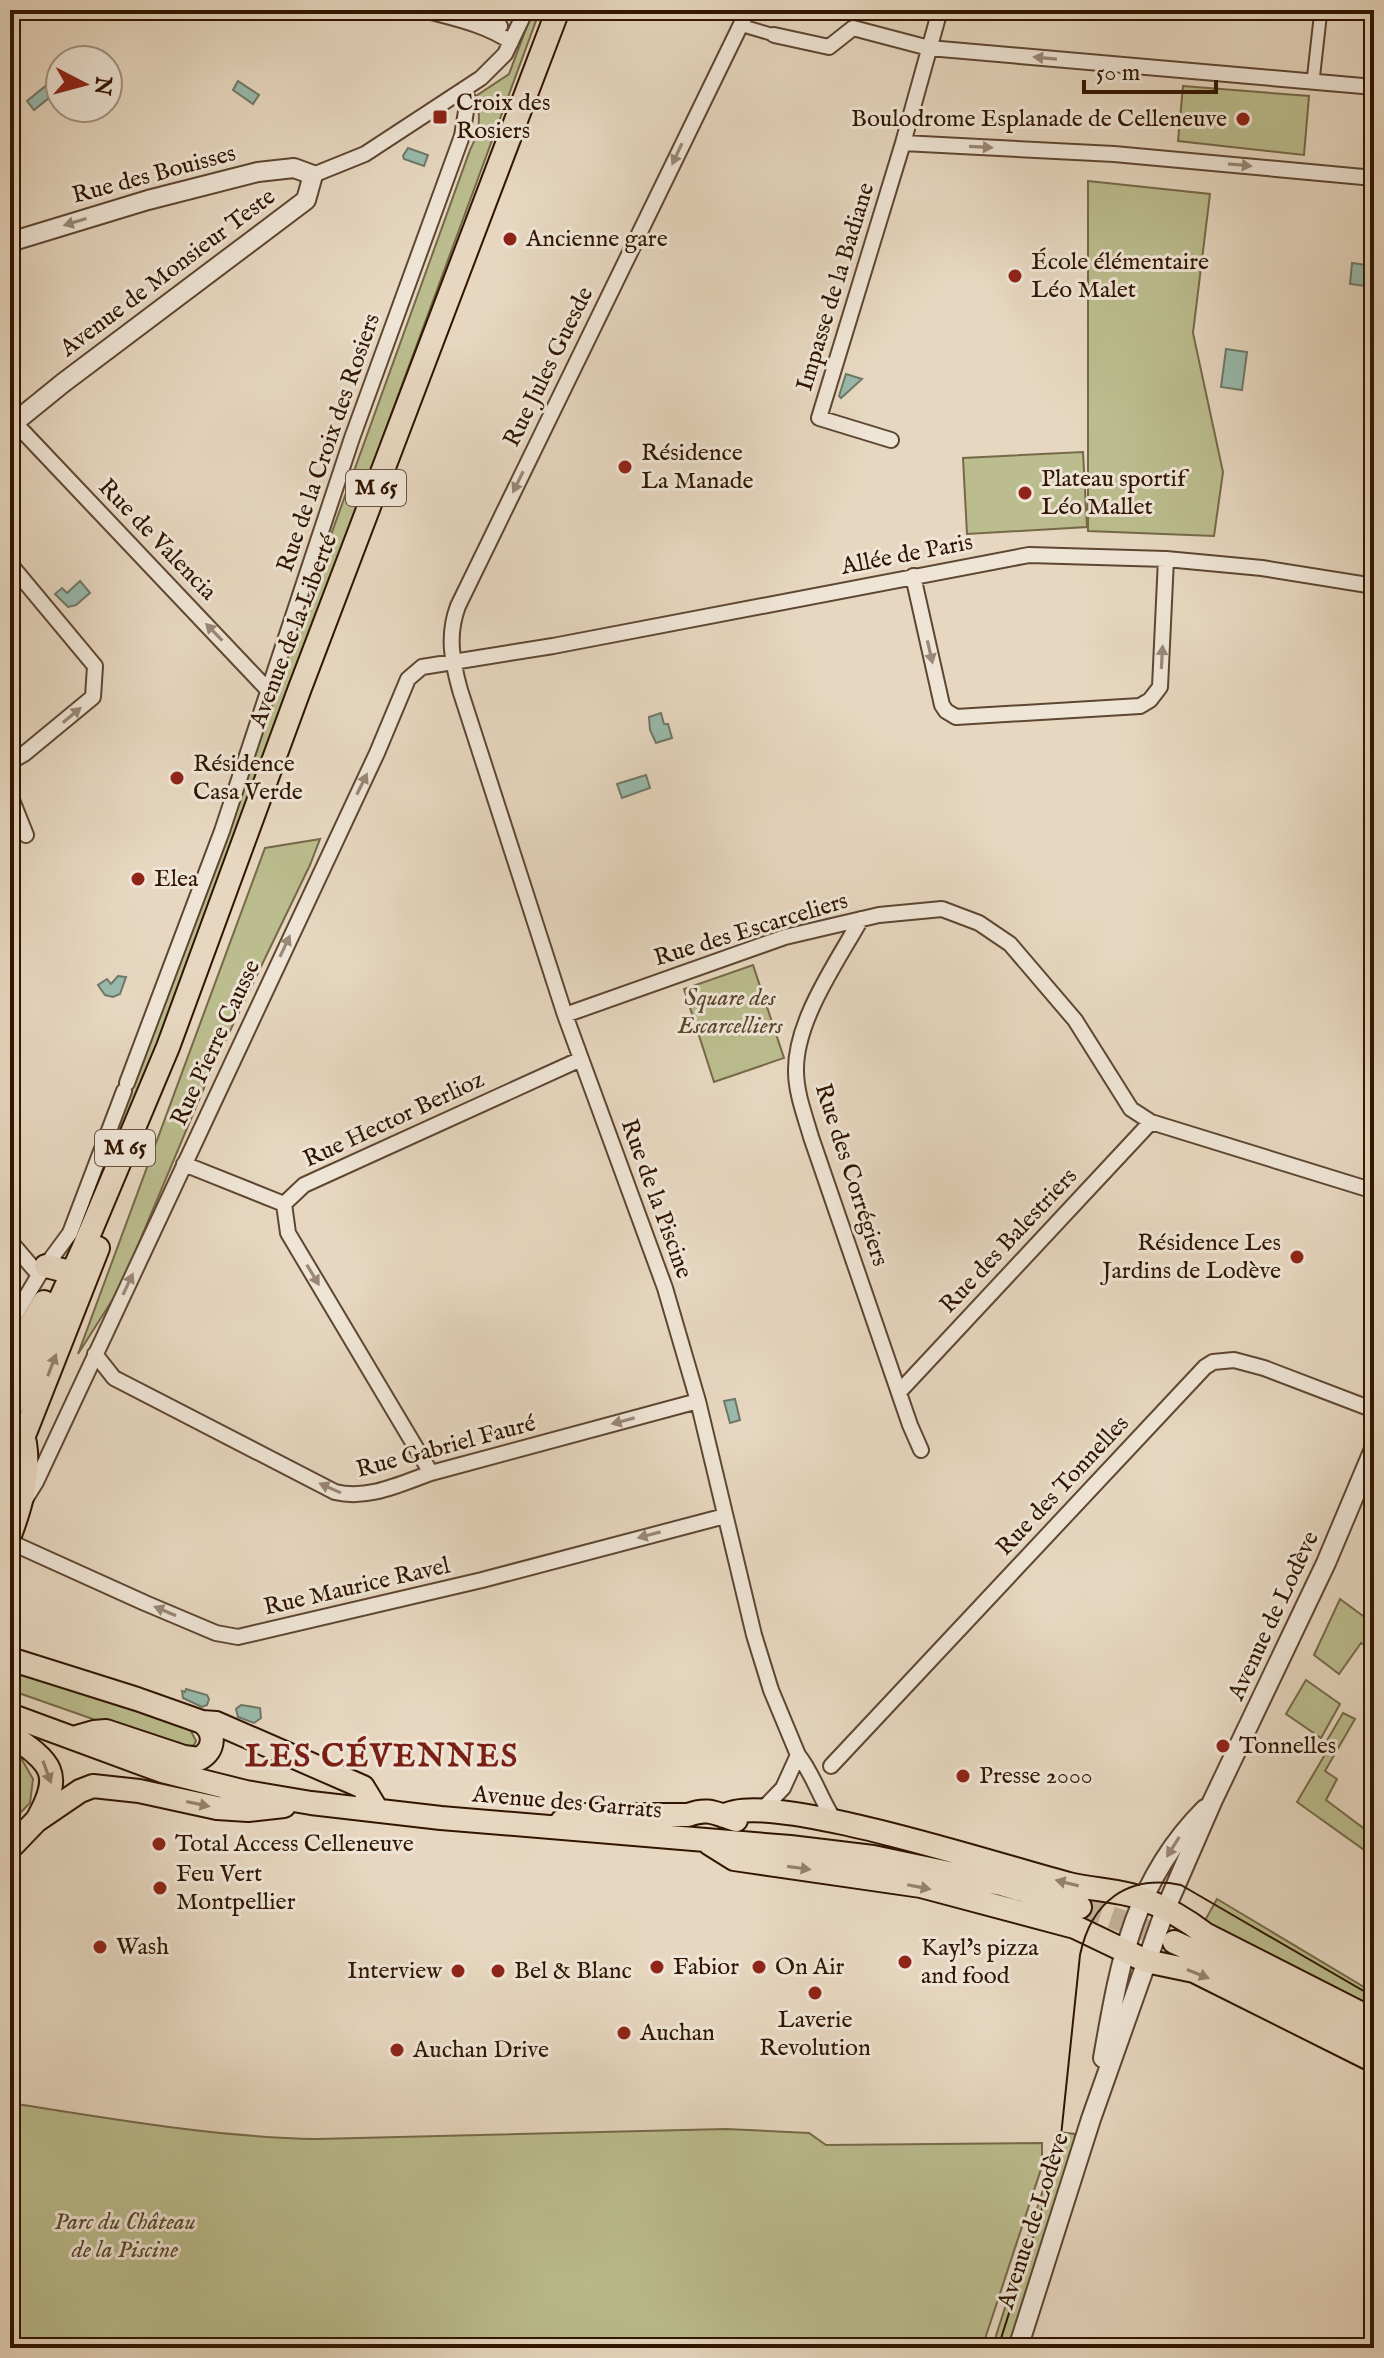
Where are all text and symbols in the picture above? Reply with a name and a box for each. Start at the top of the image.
north arrow [44,44,124,124]
scale bar [1084,44,1216,94]
one-way arrow [1032,51,1057,64]
text: 50 m [1096,58,1140,89]
text: N [87,74,117,97]
place label: Croix des Rosiers [456,88,550,147]
place label: Boulodrome Esplanade de Celleneuve [851,104,1227,135]
marker: Croix des Rosiers [431,108,449,126]
marker: Boulodrome Esplanade de Celleneuve [1234,110,1252,128]
street label: Rue des Bouisses [69,138,239,212]
one-way arrow [969,140,994,153]
one-way arrow [670,142,684,166]
one-way arrow [1228,159,1253,172]
street label: Impasse de la Badiane [790,179,882,395]
street label: Avenue de Monsieur Teste [53,182,282,365]
one-way arrow [62,216,86,229]
place label: Ancienne gare [525,224,668,255]
marker: Ancienne gare [501,230,519,248]
place label: École élémentaire Léo Malet [1031,247,1209,306]
marker: École élémentaire Léo Malet [1006,267,1024,285]
street label: Rue Jules Guesde [497,282,601,452]
street label: Rue de la Croix des Rosiers [270,309,388,577]
place label: Résidence La Manade [641,438,754,497]
marker: Résidence La Manade [616,458,634,476]
place label: Plateau sportif Léo Mallet [1041,464,1190,523]
road number: M 65 [346,470,406,506]
one-way arrow [511,471,525,494]
street label: Rue de Valencia [91,472,223,608]
marker: Plateau sportif Léo Mallet [1016,484,1034,502]
street label: Allée de Paris [838,527,975,583]
street label: Avenue de la Liberté [242,530,345,733]
one-way arrow [205,623,223,642]
one-way arrow [924,640,937,665]
one-way arrow [1155,644,1168,669]
one-way arrow [61,707,81,724]
place label: Résidence Casa Verde [193,749,303,808]
marker: Résidence Casa Verde [168,769,186,787]
one-way arrow [355,773,369,796]
place label: Elea [154,864,199,895]
marker: Elea [129,870,147,888]
street label: Rue des Escarceliers [650,886,852,974]
one-way arrow [278,935,292,958]
street label: Rue Pierre Causse [164,955,268,1131]
park label: Square des Escarcelliers [676,983,784,1042]
street label: Rue Hector Berlioz [299,1065,489,1175]
street label: Rue des Corrégiers [807,1080,895,1270]
street label: Rue de la Piscine [613,1115,699,1283]
road number: M 65 [95,1130,155,1166]
street label: Rue des Balestriers [934,1162,1084,1320]
place label: Résidence Les Jardins de Lodève [1099,1228,1281,1287]
marker: Résidence Les Jardins de Lodève [1288,1248,1306,1266]
one-way arrow [306,1264,320,1286]
one-way arrow [121,1272,135,1295]
one-way arrow [46,1353,59,1377]
street label: Rue Gabriel Fauré [353,1408,539,1486]
street label: Rue des Tonnelles [990,1409,1136,1563]
one-way arrow [610,1416,635,1428]
one-way arrow [319,1482,342,1495]
street label: Avenue de Lodève [1221,1526,1327,1706]
one-way arrow [637,1530,662,1542]
street label: Rue Maurice Ravel [261,1550,454,1624]
one-way arrow [153,1605,177,1618]
place label: Tonnelles [1239,1731,1336,1762]
district label: LES CÉVENNES [245,1735,519,1778]
marker: Tonnelles [1214,1737,1232,1755]
one-way arrow [41,1760,54,1784]
place label: Presse 2000 [979,1761,1092,1792]
marker: Presse 2000 [954,1767,972,1785]
street label: Avenue des Garrats [470,1779,663,1827]
one-way arrow [186,1798,211,1811]
place label: Total Access Celleneuve [175,1829,414,1860]
marker: Total Access Celleneuve [150,1835,168,1853]
one-way arrow [1165,1836,1180,1857]
place label: Feu Vert Montpellier [176,1859,296,1918]
one-way arrow [787,1862,812,1875]
one-way arrow [1055,1876,1080,1889]
marker: Feu Vert Montpellier [151,1879,169,1897]
one-way arrow [907,1881,932,1893]
place label: Wash [116,1932,169,1963]
place label: Kayl's pizza and food [921,1933,1039,1992]
marker: Wash [91,1938,109,1956]
place label: Fabior [673,1952,739,1983]
place label: On Air [775,1952,845,1983]
marker: Kayl's pizza and food [896,1953,914,1971]
place label: Interview [347,1956,443,1987]
place label: Bel & Blanc [514,1956,632,1987]
marker: Fabior [648,1958,666,1976]
marker: On Air [750,1958,768,1976]
marker: Interview [449,1962,467,1980]
marker: Bel & Blanc [489,1962,507,1980]
one-way arrow [1186,1967,1210,1980]
marker: Laverie Revolution [806,1984,824,2002]
place label: Laverie Revolution [759,2005,871,2064]
place label: Auchan [639,2018,715,2049]
marker: Auchan [615,2024,633,2042]
place label: Auchan Drive [412,2035,549,2066]
marker: Auchan Drive [388,2041,406,2059]
street label: Avenue de Lodève [991,2129,1077,2314]
park label: Parc du Château de la Piscine [54,2207,196,2266]

